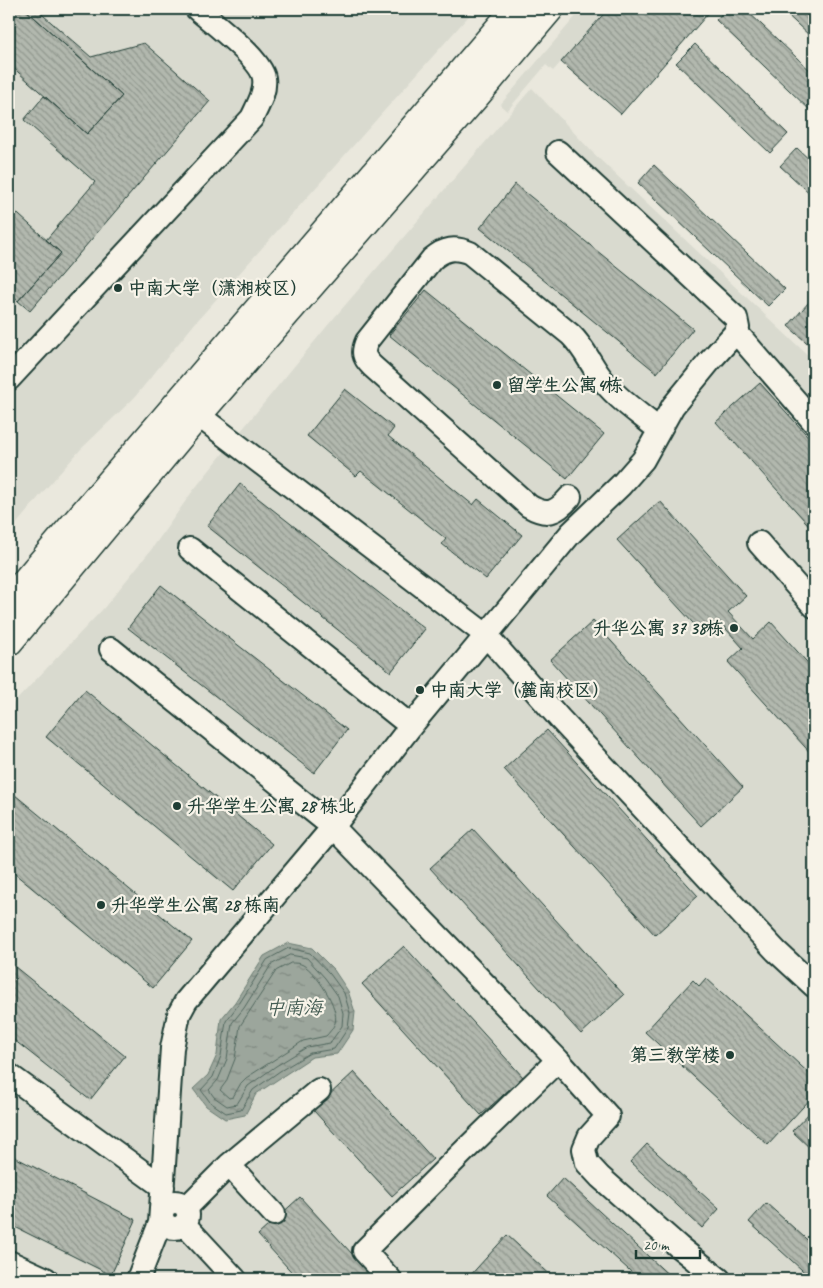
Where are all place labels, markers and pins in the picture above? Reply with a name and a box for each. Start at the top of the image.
place label: 中南大学（潇湘校区） [128,277,308,299]
marker: 中南大学（潇湘校区） [112,282,124,294]
place label: 留学生公寓4栋 [507,374,623,396]
marker: 留学生公寓4栋 [491,379,503,391]
place label: 升华公寓 37 38栋 [593,617,724,639]
marker: 升华公寓 37 38栋 [728,622,740,634]
place label: 中南大学（麓南校区） [430,679,610,701]
marker: 中南大学（麓南校区） [414,684,426,696]
place label: 升华学生公寓 28 栋北 [187,795,356,817]
marker: 升华学生公寓 28 栋北 [171,800,183,812]
place label: 升华学生公寓 28 栋南 [111,894,280,916]
marker: 升华学生公寓 28 栋南 [95,899,107,911]
place label: 第三教学楼 [630,1044,720,1066]
marker: 第三教学楼 [724,1049,736,1061]

